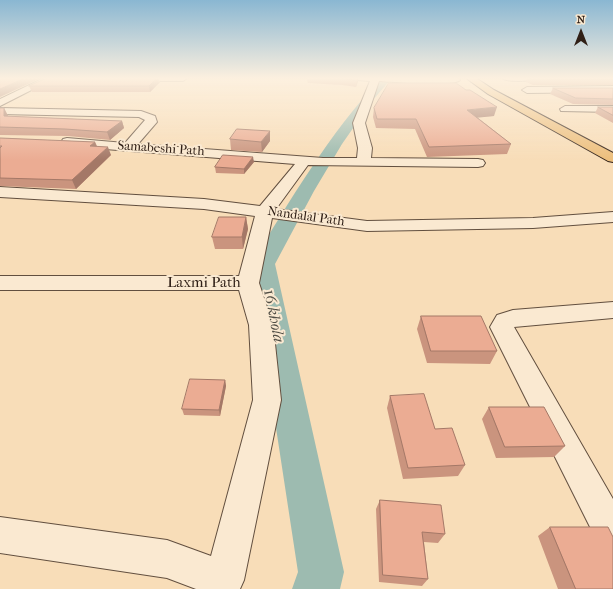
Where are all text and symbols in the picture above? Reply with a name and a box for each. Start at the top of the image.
north arrow [561,12,601,52]
text: N [577,13,585,26]
street label: Samabeshi Path [117,138,205,160]
street label: Nandalal Path [266,204,346,230]
street label: Laxmi Path [167,274,241,292]
water label: 16 khola [258,288,288,344]

